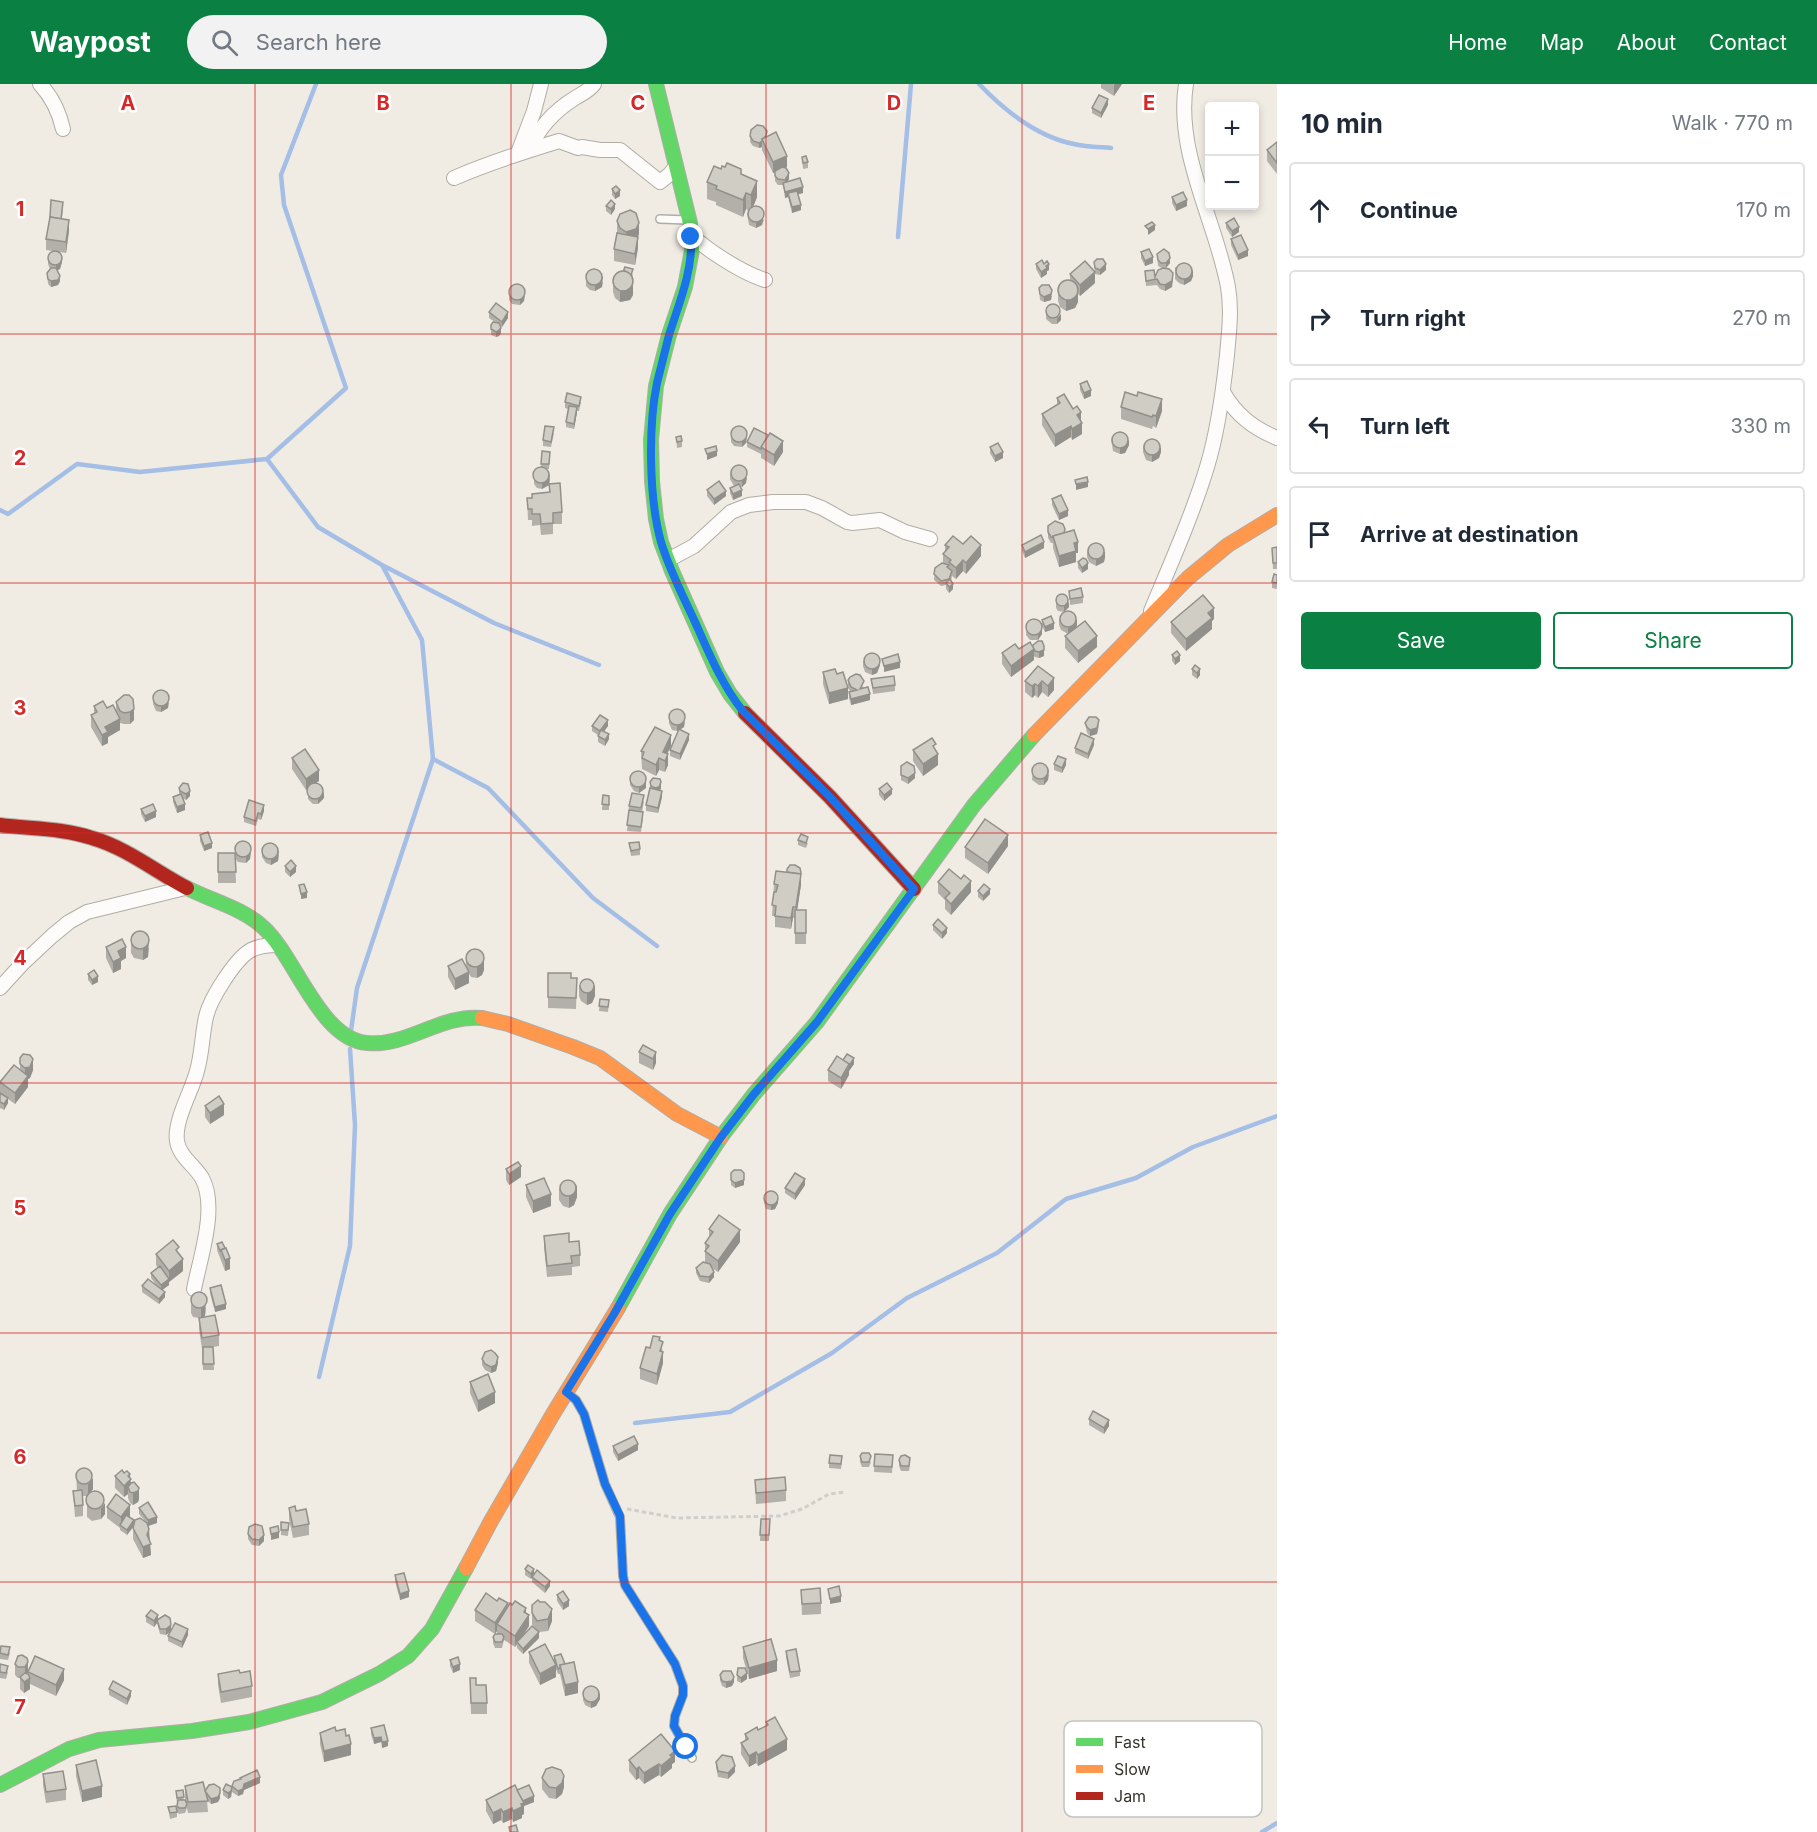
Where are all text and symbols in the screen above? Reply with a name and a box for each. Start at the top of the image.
search box [187,15,607,69]
text: Waypost [30,25,151,59]
icon: search [208,26,241,59]
text: Search here [256,29,382,55]
text: Home [1448,30,1507,55]
text: Map [1540,30,1584,55]
text: About [1617,30,1676,55]
text: Contact [1709,30,1787,55]
text: A [121,91,136,115]
text: B [376,91,390,115]
text: C [631,91,645,115]
text: D [887,91,901,115]
text: E [1143,91,1155,115]
map controls [1205,102,1259,210]
button: + [1205,102,1259,156]
text: 10 min [1301,108,1383,139]
text: Walk · 770 m [1672,111,1793,135]
button: − [1205,156,1259,210]
icon: ahead [1303,194,1336,227]
text: 1 [16,197,24,221]
text: Continue [1360,197,1458,223]
text: 170 m [1736,198,1791,222]
route end [677,223,703,249]
icon: right [1303,302,1336,335]
text: Turn right [1360,305,1466,331]
text: 270 m [1732,306,1791,330]
icon: left [1303,410,1336,443]
text: Turn left [1360,413,1450,439]
text: 330 m [1731,414,1791,438]
text: 2 [14,446,26,470]
icon: arrive [1303,518,1336,551]
text: Arrive at destination [1360,521,1579,547]
button: Save [1301,612,1541,669]
button: Share [1553,612,1793,669]
text: 3 [14,696,26,720]
text: 4 [13,946,27,970]
text: 5 [14,1196,26,1220]
text: 6 [14,1445,27,1469]
text: 7 [14,1695,26,1719]
legend [1064,1721,1262,1817]
text: Fast [1114,1732,1146,1752]
route start [672,1733,698,1759]
text: Slow [1114,1759,1151,1779]
text: Jam [1114,1786,1146,1806]

